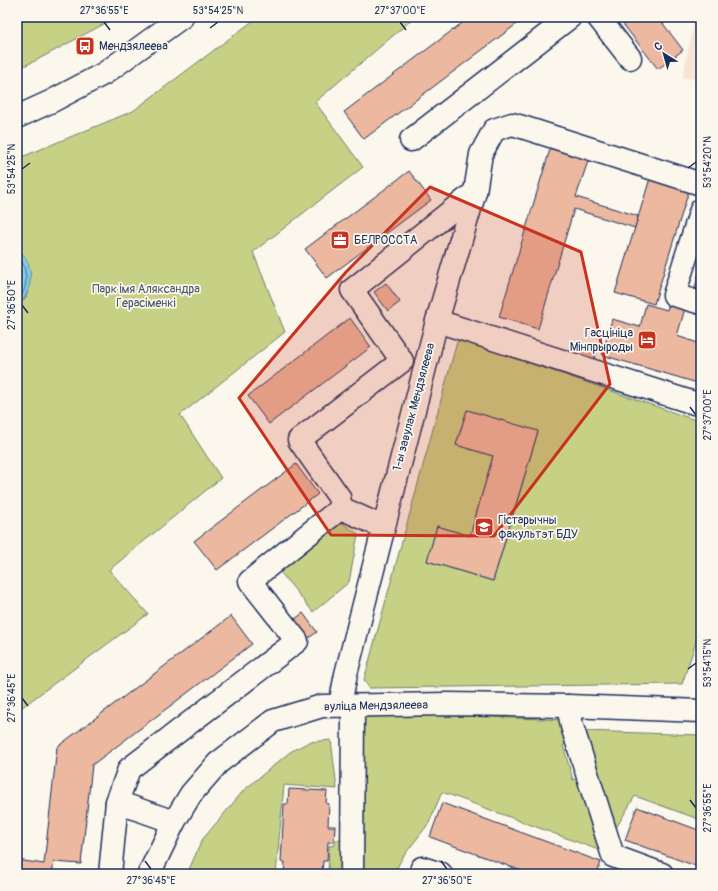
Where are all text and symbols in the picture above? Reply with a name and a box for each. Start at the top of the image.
text: 27°36'55"E [80,5,128,17]
text: 53°54'25"N [193,5,243,17]
text: 27°37'00"E [374,5,426,17]
north arrow [644,34,684,74]
bus stop icon: Мендзялеева [74,35,96,57]
place label: Мендзялеева [99,39,168,54]
text: С [652,39,665,54]
text: 53°54'20"N [702,136,714,188]
text: 53°54'25"N [6,144,18,194]
office icon: БЕЛРОССТА [329,229,351,251]
place label: БЕЛРОССТА [354,233,418,248]
text: 27°36'50"E [6,280,18,330]
park label: Парк імя Аляксандра Герасіменкі [92,282,200,311]
place label: Гасцініца Мінпрыроды [570,326,633,355]
hotel icon: Гасцініца Мінпрыроды [636,329,658,351]
street label: 1-ы завулак Мендзялеева [390,341,438,473]
text: 27°37'00"E [702,389,714,441]
place label: Гістарычны факультэт БДУ [498,513,578,542]
school or university icon: Гістарычны факультэт БДУ [473,516,495,538]
text: 53°54'15"N [702,638,714,687]
text: 27°36'45"E [6,673,18,723]
street label: вуліца Мендзялеева [324,698,429,714]
text: 27°36'55"E [702,784,714,832]
text: 27°36'45"E [126,875,176,887]
text: 27°36'50"E [422,875,472,887]

